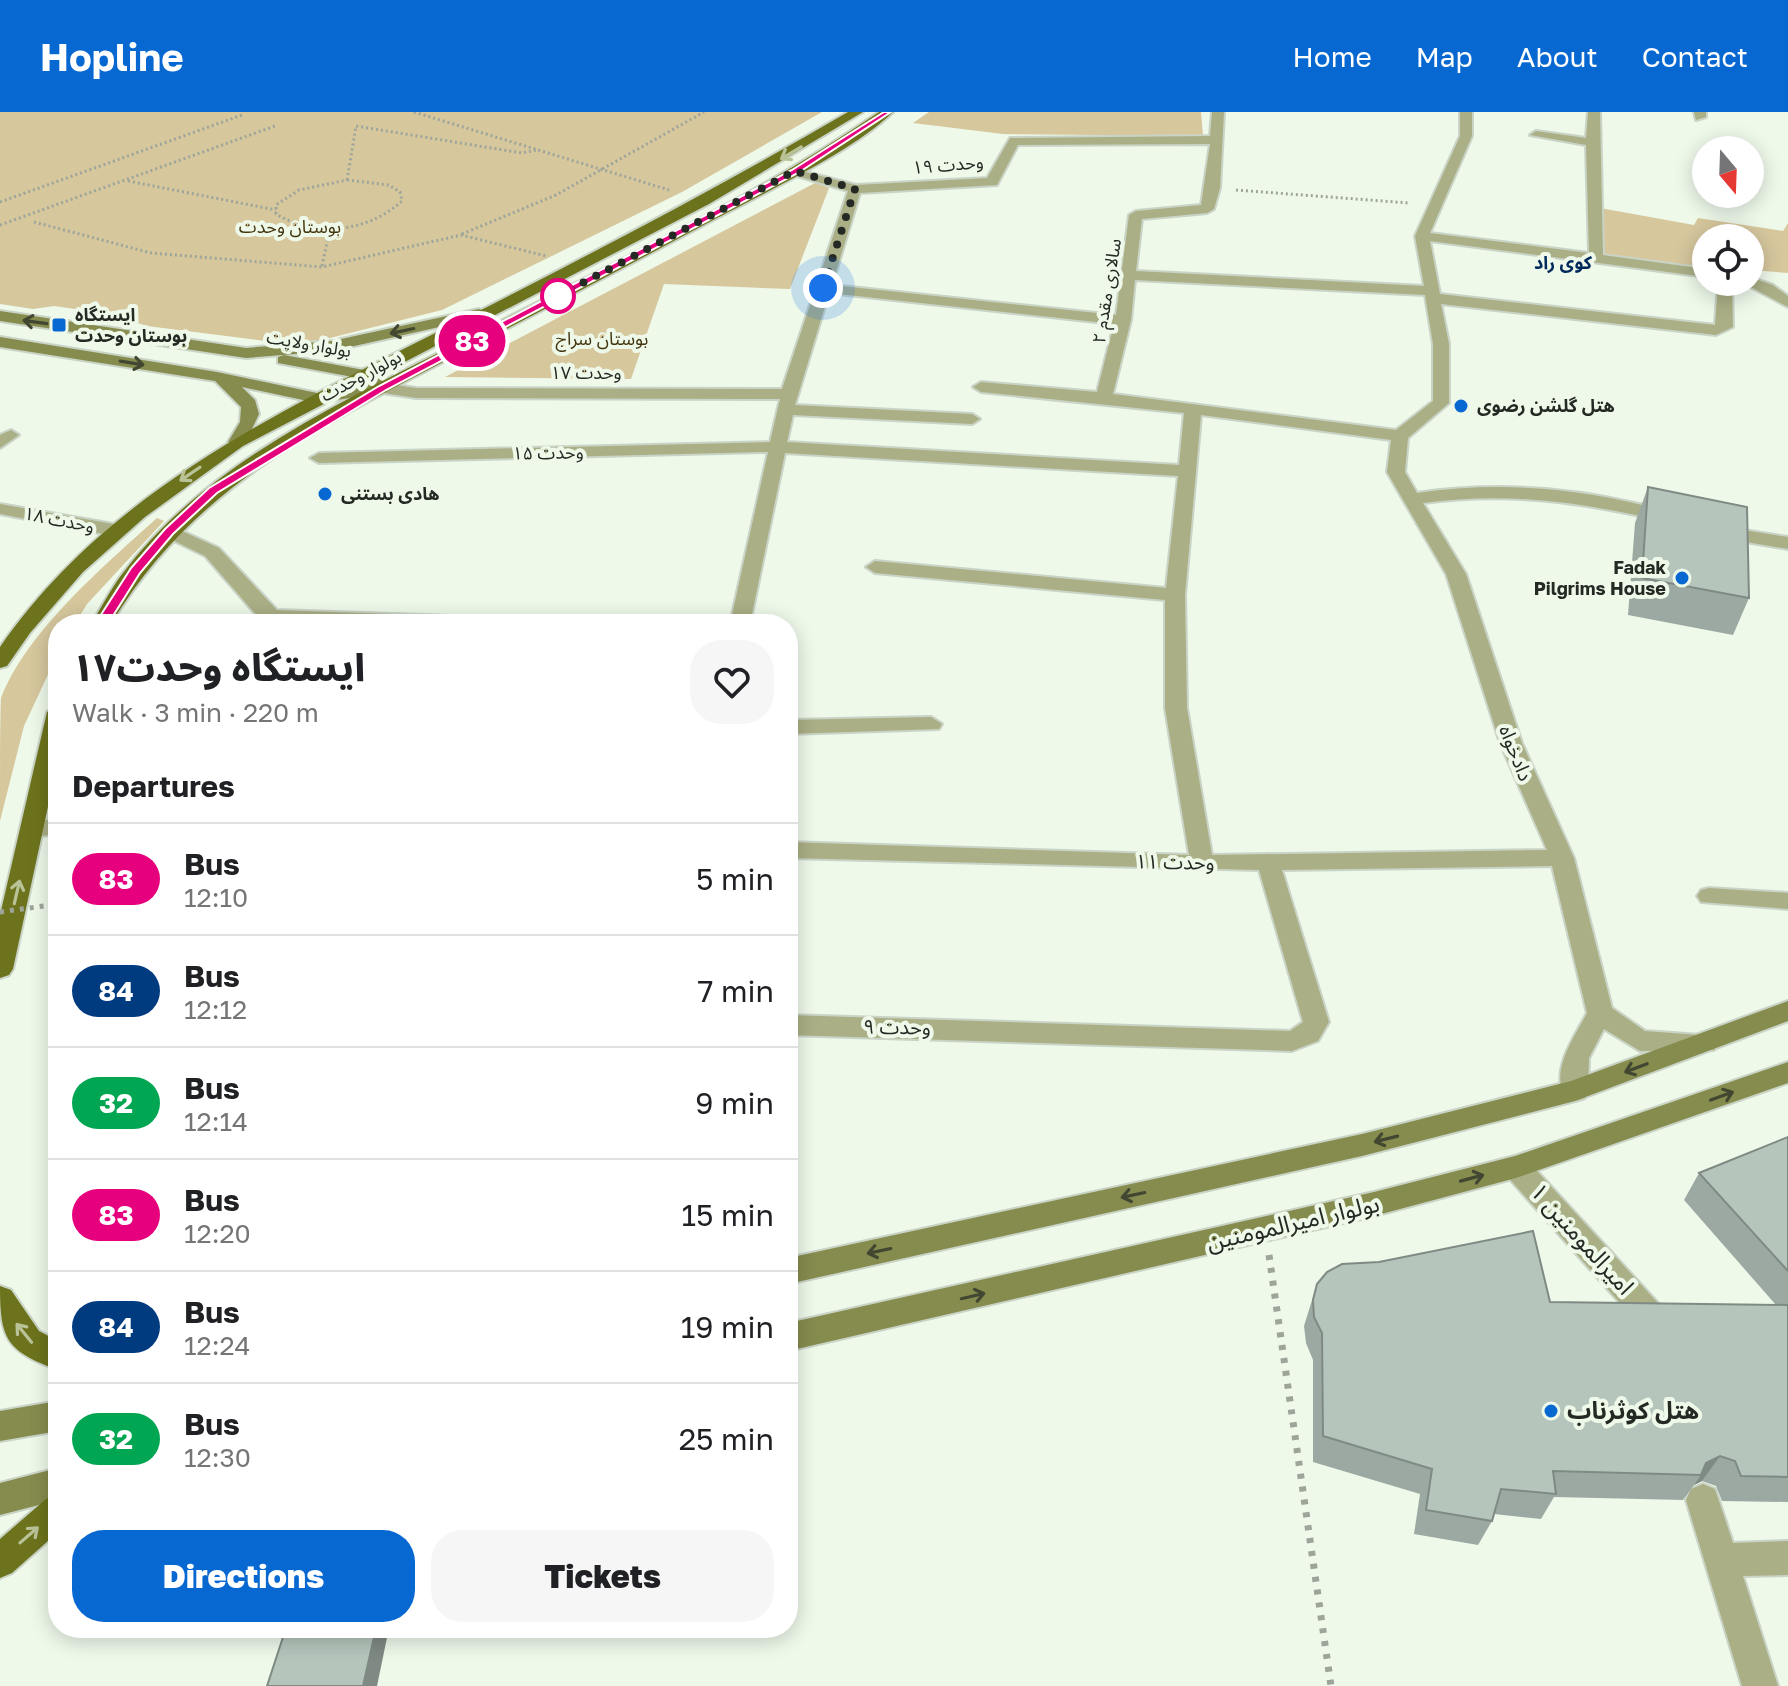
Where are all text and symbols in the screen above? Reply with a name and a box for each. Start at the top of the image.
text: Hopline [40,34,184,79]
text: Home [1293,40,1372,73]
text: Map [1416,40,1473,73]
text: About [1517,40,1598,73]
text: Contact [1642,40,1748,73]
north arrow [1692,136,1764,208]
map controls [1692,136,1764,296]
one-way arrow [780,145,803,161]
street label: وحدت ۱۹ [911,150,984,178]
park label: بوستان وحدت [239,215,341,238]
button: locate [1692,224,1764,296]
street label: سالاری مقدم ۲ [1087,237,1129,346]
district label: کوی راد [1534,251,1593,274]
your location [803,268,843,308]
unlabelled marker [541,279,575,313]
place label: ایستگاه بوستان وحدت [75,303,187,346]
one-way arrow [23,313,48,328]
line badge: 83 [436,315,508,367]
marker: ایستگاه بوستان وحدت [50,316,68,334]
one-way arrow [390,324,416,339]
text: 83 [454,324,490,357]
street label: بولوار ولایت [265,325,353,362]
park label: بوستان سراج [556,327,648,352]
street label: بولوار وحدت [317,345,405,406]
one-way arrow [119,356,144,371]
street label: وحدت ۱۷ [550,361,622,383]
place label: هتل گلشن رضوی [1477,394,1615,417]
marker: هتل گلشن رضوی [1452,397,1470,415]
street label: وحدت ۱۵ [512,440,584,464]
one-way arrow [179,466,202,482]
place label: هادی بستنی [341,482,440,504]
marker: هادی بستنی [316,485,334,503]
street label: وحدت ۱۸ [22,501,96,537]
place label: Fadak Pilgrims House [1534,556,1667,599]
marker: Fadak Pilgrims House [1673,569,1691,587]
button: heart [690,640,774,724]
text: ایستگاه وحدت۱۷ [72,644,365,689]
text: Walk · 3 min · 220 m [72,697,319,728]
street label: دادخواه [1494,721,1539,784]
text: Departures [72,768,235,804]
text: Bus [184,846,240,882]
street label: وحدت ۱۱ [1135,848,1215,875]
text: 5 min [696,861,774,897]
text: 83 [98,862,134,895]
one-way arrow [10,880,25,906]
text: 12:10 [184,882,248,913]
text: Bus [184,958,240,994]
text: 7 min [698,973,774,1009]
text: 84 [98,974,134,1007]
text: 12:12 [184,994,247,1025]
street label: وحدت ۹ [863,1013,931,1040]
one-way arrow [1625,1062,1649,1076]
text: Bus [184,1070,240,1106]
text: 9 min [695,1085,774,1121]
text: 32 [99,1086,133,1119]
one-way arrow [1710,1087,1735,1102]
text: 12:14 [184,1106,248,1137]
one-way arrow [1374,1132,1400,1147]
one-way arrow [1458,1170,1484,1185]
street label: امیرالمومنین ۱ [1525,1176,1641,1301]
text: Bus [184,1182,240,1218]
one-way arrow [1120,1188,1146,1203]
street label: بولوار امیرالمومنین [1203,1188,1382,1256]
text: 15 min [682,1197,774,1233]
text: 83 [98,1198,134,1231]
text: 12:20 [184,1218,251,1249]
one-way arrow [866,1244,892,1259]
one-way arrow [960,1288,986,1303]
text: Bus [184,1294,240,1330]
text: 19 min [681,1309,774,1345]
text: 84 [98,1310,134,1343]
one-way arrow [16,1322,34,1343]
text: 12:24 [184,1330,250,1361]
place label: هتل کوثرناب [1567,1395,1699,1426]
marker: هتل کوثرناب [1542,1402,1560,1420]
text: Bus [184,1406,240,1442]
text: 25 min [679,1421,774,1457]
text: 32 [99,1422,133,1455]
text: 12:30 [184,1442,251,1473]
one-way arrow [18,1527,39,1545]
button: Directions [72,1530,415,1622]
button: Tickets [431,1530,774,1622]

